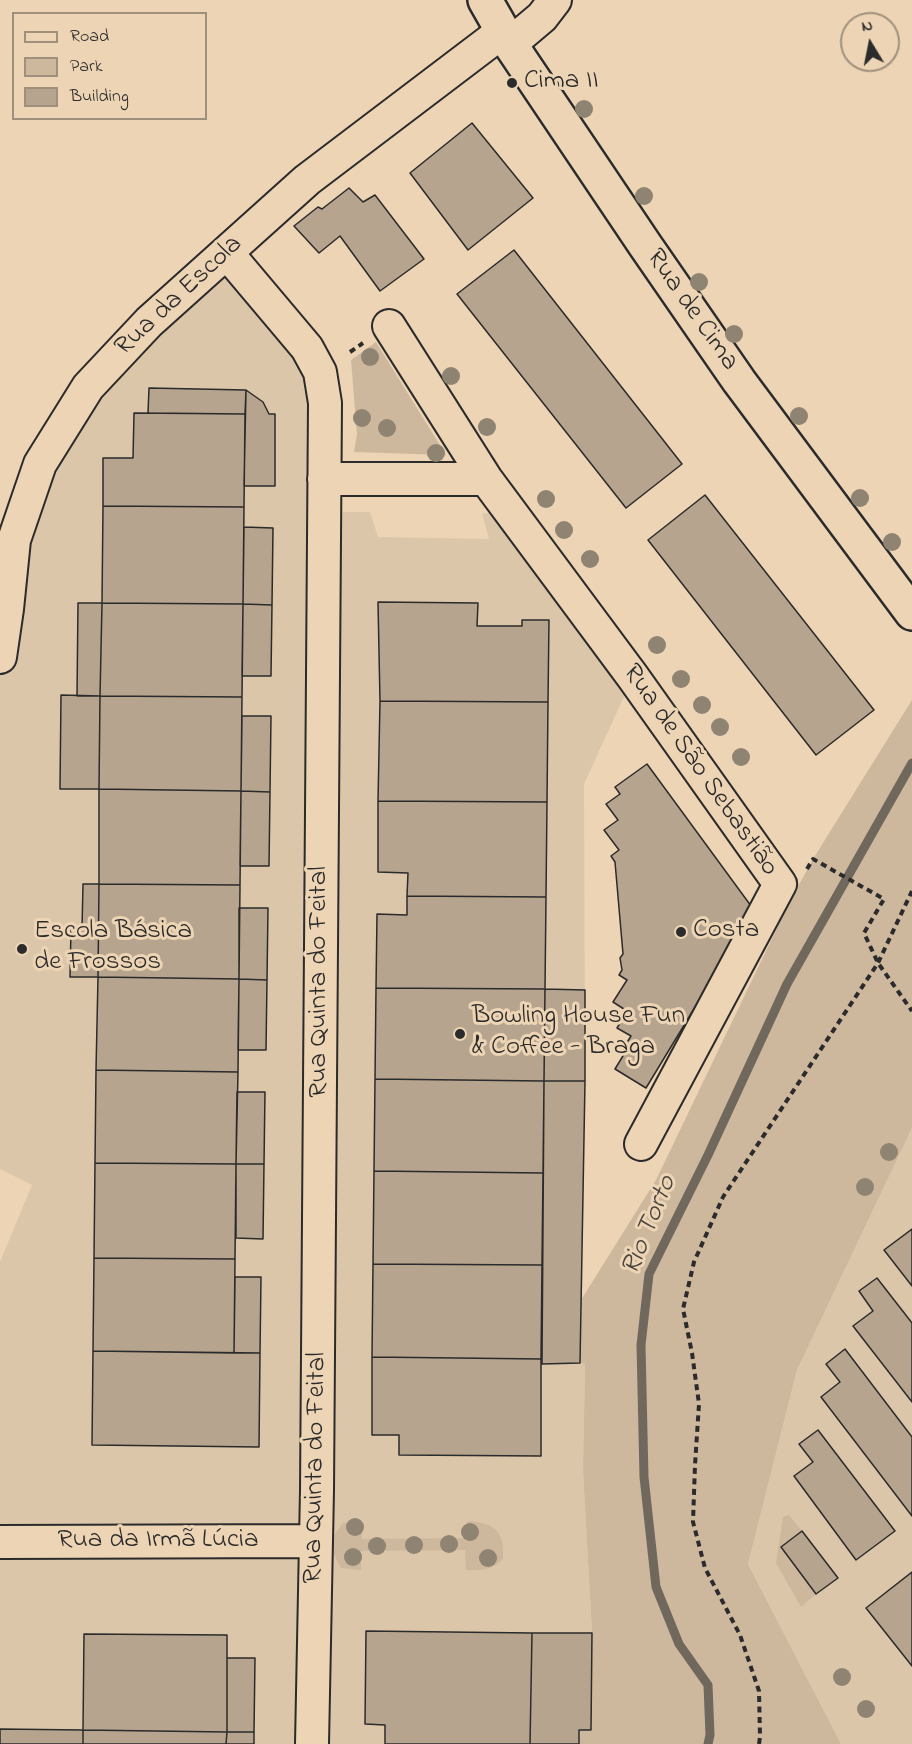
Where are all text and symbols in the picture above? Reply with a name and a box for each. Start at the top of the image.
legend [12,12,207,120]
north arrow [840,12,900,72]
text: N [860,13,875,39]
text: Road [70,24,109,50]
text: Park [70,54,103,80]
place label: Cima II [524,67,599,99]
marker: Cima II [505,76,519,90]
text: Building [70,84,129,110]
street label: Rua da Escola [110,230,250,364]
street label: Rua de Cima [637,244,745,378]
street label: Rua de São Sebastião [614,659,784,883]
street label: Rua Quinta do Feital [305,866,337,1098]
place label: Costa [693,916,759,948]
place label: Escola Básica de Frossos [34,917,192,980]
marker: Costa [674,925,688,939]
marker: Escola Básica de Frossos [15,942,29,956]
place label: Bowling House Fun & Coffee - Braga [472,1002,685,1065]
marker: Bowling House Fun & Coffee - Braga [453,1027,467,1041]
water label: Rio Torto [616,1171,686,1281]
street label: Rua Quinta do Feital [299,1352,335,1584]
street label: Rua da Irmã Lúcia [58,1526,258,1558]

